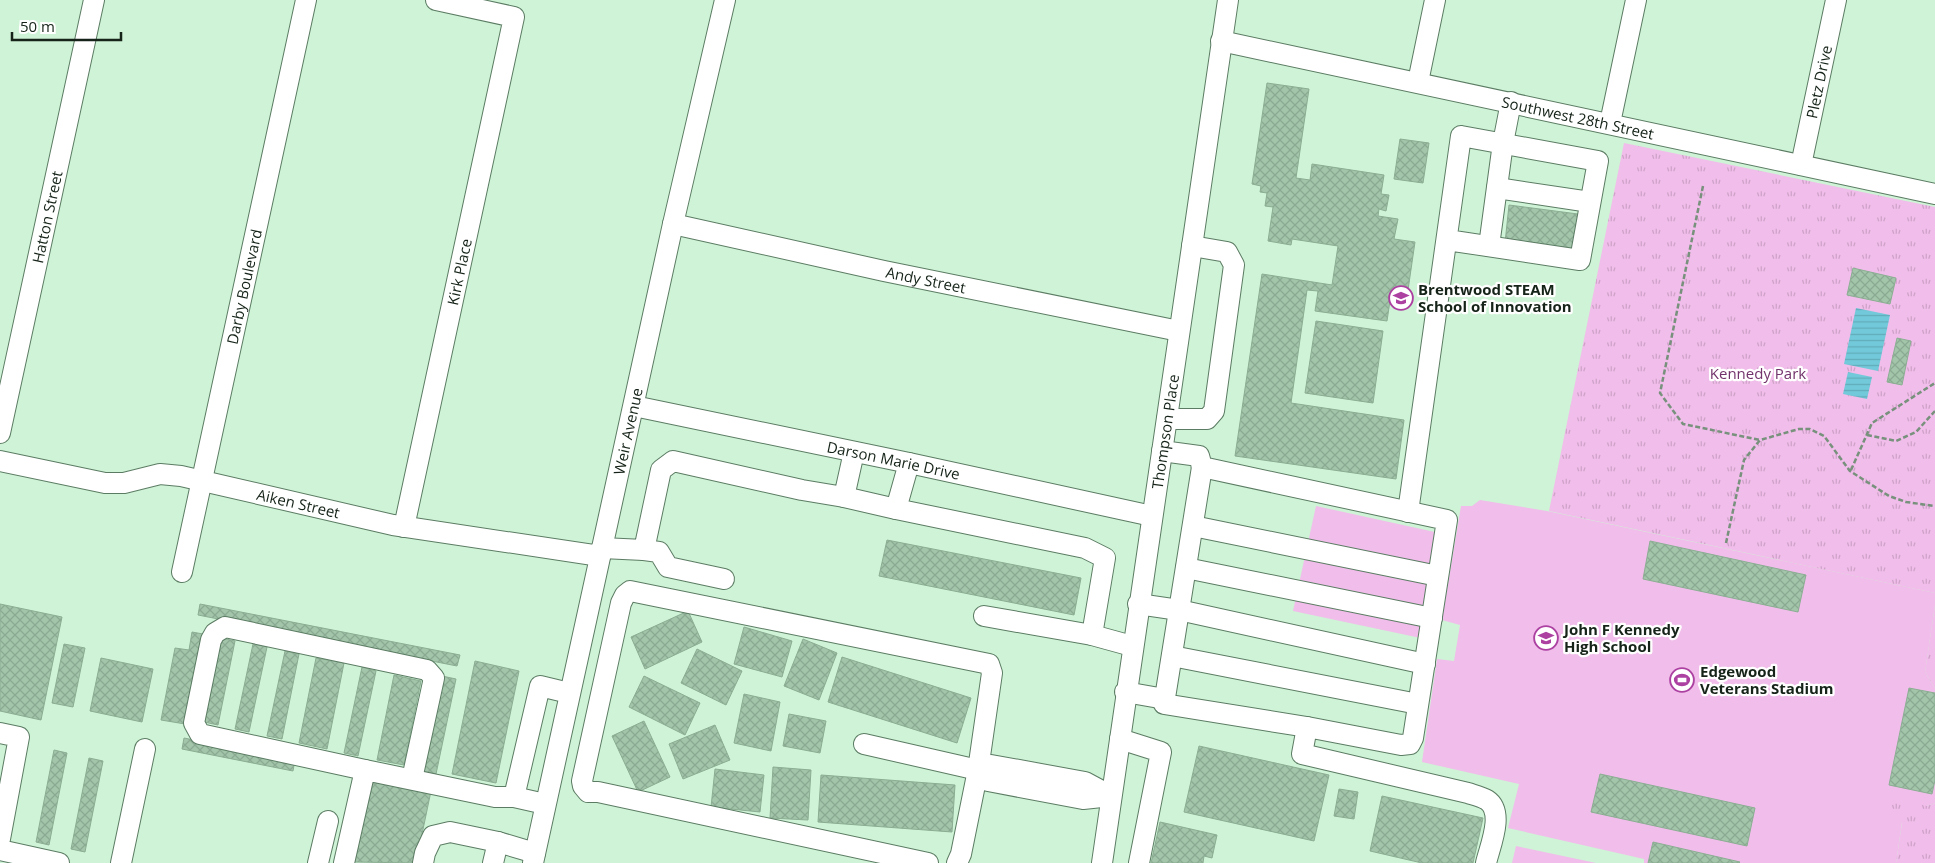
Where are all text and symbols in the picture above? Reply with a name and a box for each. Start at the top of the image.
scale bar [12,10,121,42]
text: 50 m [20,16,55,36]
street label: Pletz Drive [1801,43,1836,120]
street label: Southwest 28th Street [1500,91,1656,144]
street label: Hatton Street [27,169,67,265]
street label: Darby Boulevard [222,227,266,346]
street label: Kirk Place [442,237,476,307]
street label: Andy Street [884,262,968,297]
place label: Brentwood STEAM School of Innovation [1418,279,1572,316]
school or university icon: Brentwood STEAM School of Innovation [1388,285,1414,311]
park label: Kennedy Park [1710,363,1806,383]
street label: Thompson Place [1147,373,1183,490]
street label: Weir Avenue [608,386,647,477]
street label: Darson Marie Drive [825,436,962,484]
street label: Aiken Street [255,484,342,522]
place label: John F Kennedy High School [1562,619,1680,656]
school or university icon: John F Kennedy High School [1533,625,1559,651]
place label: Edgewood Veterans Stadium [1700,661,1834,698]
sports icon: Edgewood Veterans Stadium [1669,667,1695,693]

